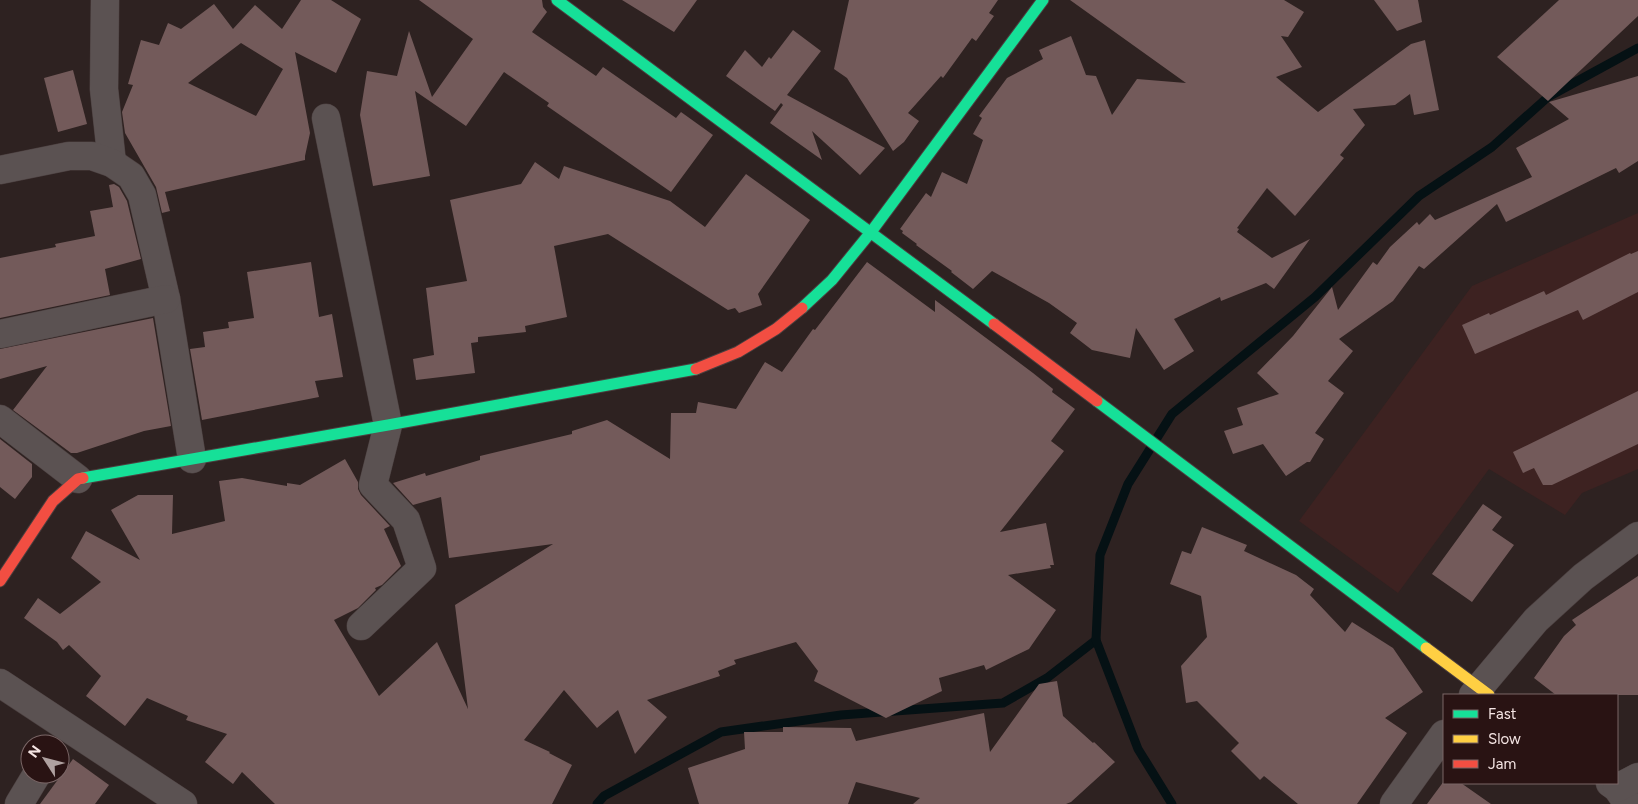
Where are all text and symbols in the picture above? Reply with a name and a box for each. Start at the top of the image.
legend [1443,694,1618,784]
text: Fast [1488,705,1517,723]
text: Slow [1488,730,1521,748]
north arrow [20,734,70,784]
text: N [25,742,45,761]
text: Jam [1488,755,1516,773]

